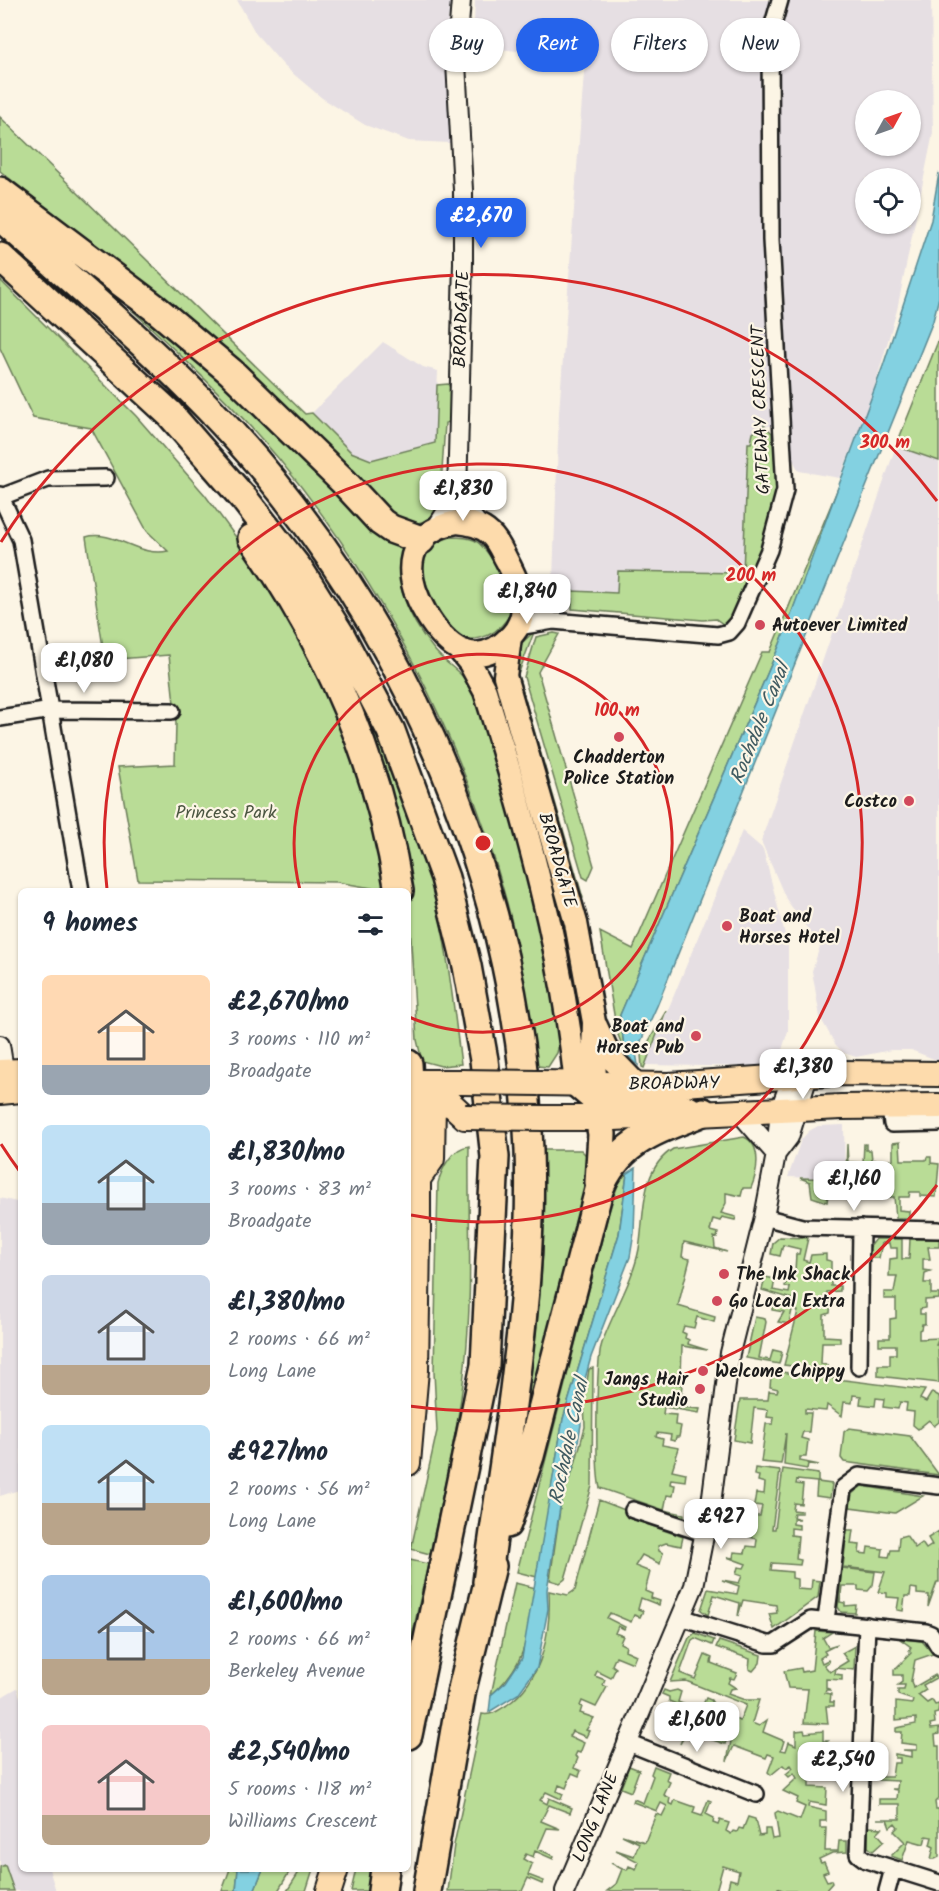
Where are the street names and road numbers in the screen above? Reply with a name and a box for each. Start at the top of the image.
street label: BROADGATE [446,269,479,368]
street label: GATEWAY CRESCENT [744,324,779,495]
street label: BROADGATE [529,809,584,912]
street label: BROADWAY [628,1069,720,1100]
street label: LONG LANE [565,1768,628,1867]

